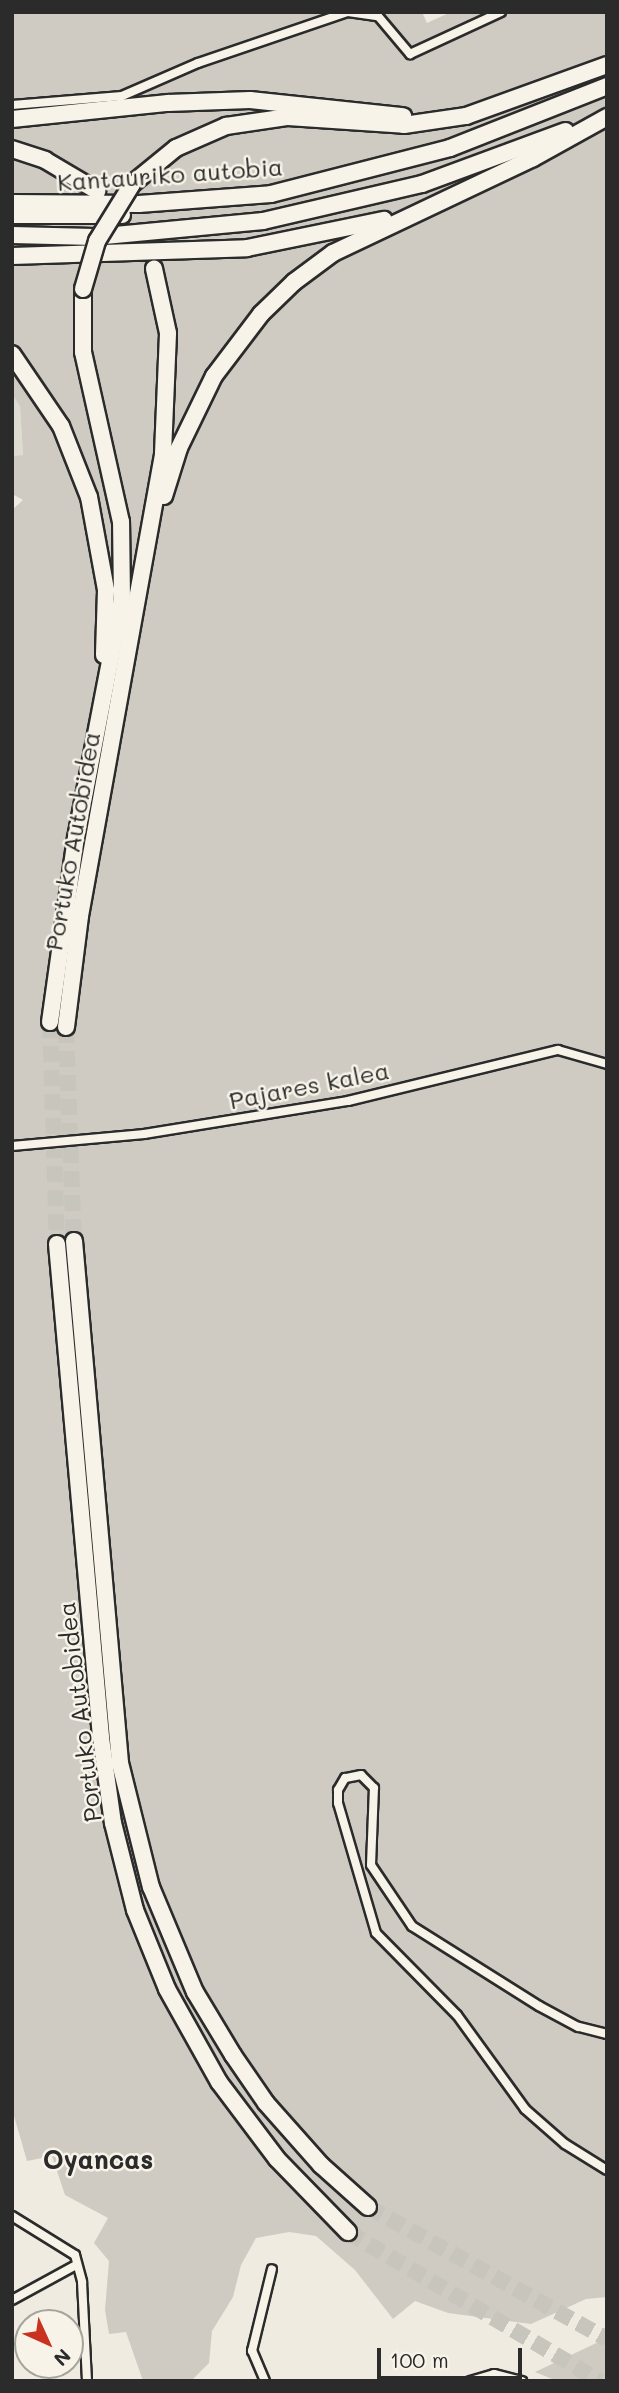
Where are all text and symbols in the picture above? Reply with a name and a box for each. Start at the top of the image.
street label: Kantauriko autobia [56,152,284,196]
street label: Portuko Autobidea [39,729,105,953]
street label: Pajares kalea [227,1055,391,1115]
street label: Portuko Autobidea [51,1600,107,1824]
district label: Oyancas [43,2144,153,2176]
north arrow [14,2309,84,2379]
scale bar [381,2334,526,2378]
text: N [49,2344,77,2372]
text: 100 m [390,2346,449,2373]

